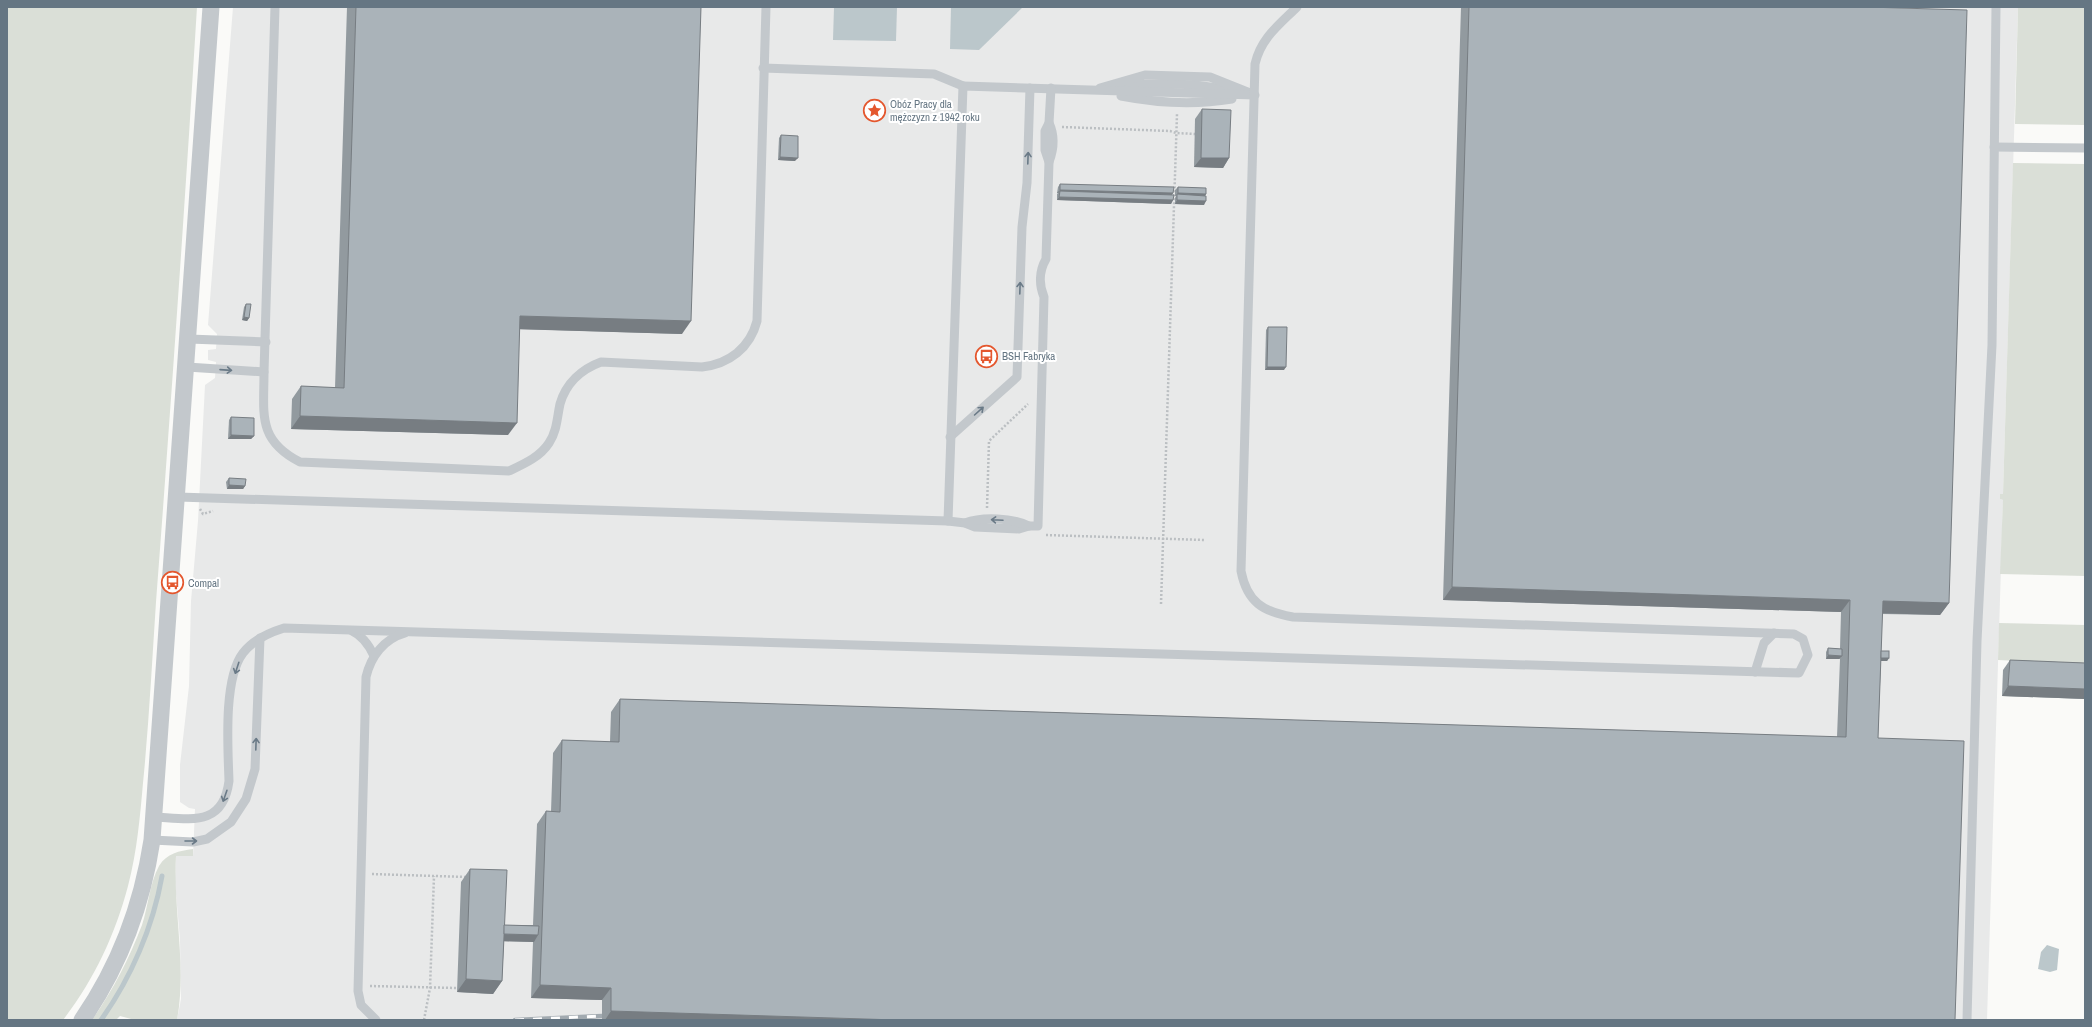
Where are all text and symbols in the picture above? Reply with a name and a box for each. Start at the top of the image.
place icon: Obóz Pracy dla mężczyzn z 1942 roku [861,97,887,123]
place label: Obóz Pracy dla mężczyzn z 1942 roku [890,97,980,124]
one-way arrow [1024,152,1032,165]
one-way arrow [1016,282,1024,295]
bus stop icon: BSH Fabryka [974,343,1000,369]
place label: BSH Fabryka [1002,349,1055,363]
one-way arrow [219,366,232,373]
one-way arrow [974,407,984,416]
one-way arrow [991,516,1004,524]
bus stop icon: Compal [159,570,185,596]
place label: Compal [188,576,219,590]
one-way arrow [233,661,240,674]
one-way arrow [252,738,260,751]
one-way arrow [221,790,229,802]
one-way arrow [184,837,197,845]

